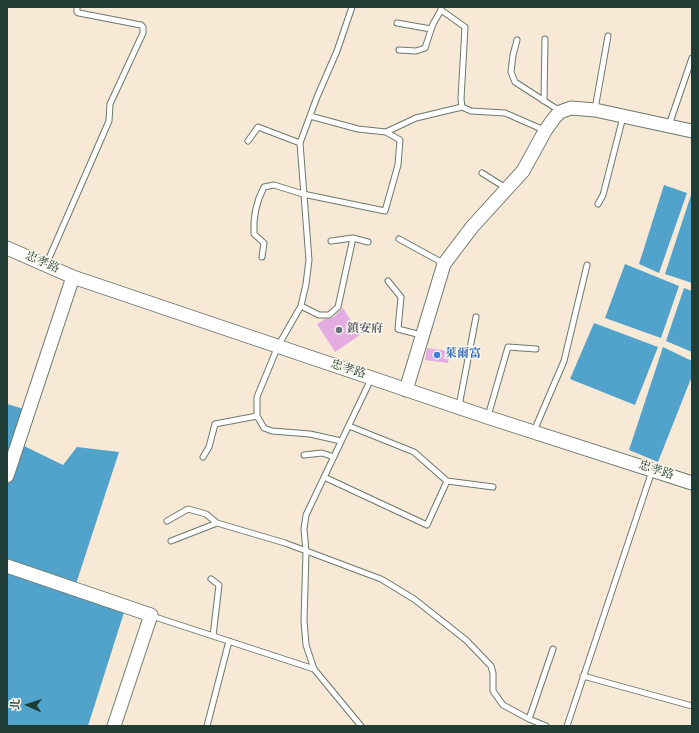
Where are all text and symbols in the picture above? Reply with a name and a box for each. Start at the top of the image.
street label: 忠孝路 [23,249,61,277]
place label: 鎮安府 [347,323,383,337]
marker: 鎮安府 [334,325,344,335]
place label: 萊爾富 [445,348,481,362]
marker: 萊爾富 [432,350,442,360]
street label: 忠孝路 [329,358,367,382]
street label: 忠孝路 [637,459,675,483]
north arrow [8,685,48,725]
text: 北 [9,699,23,710]

